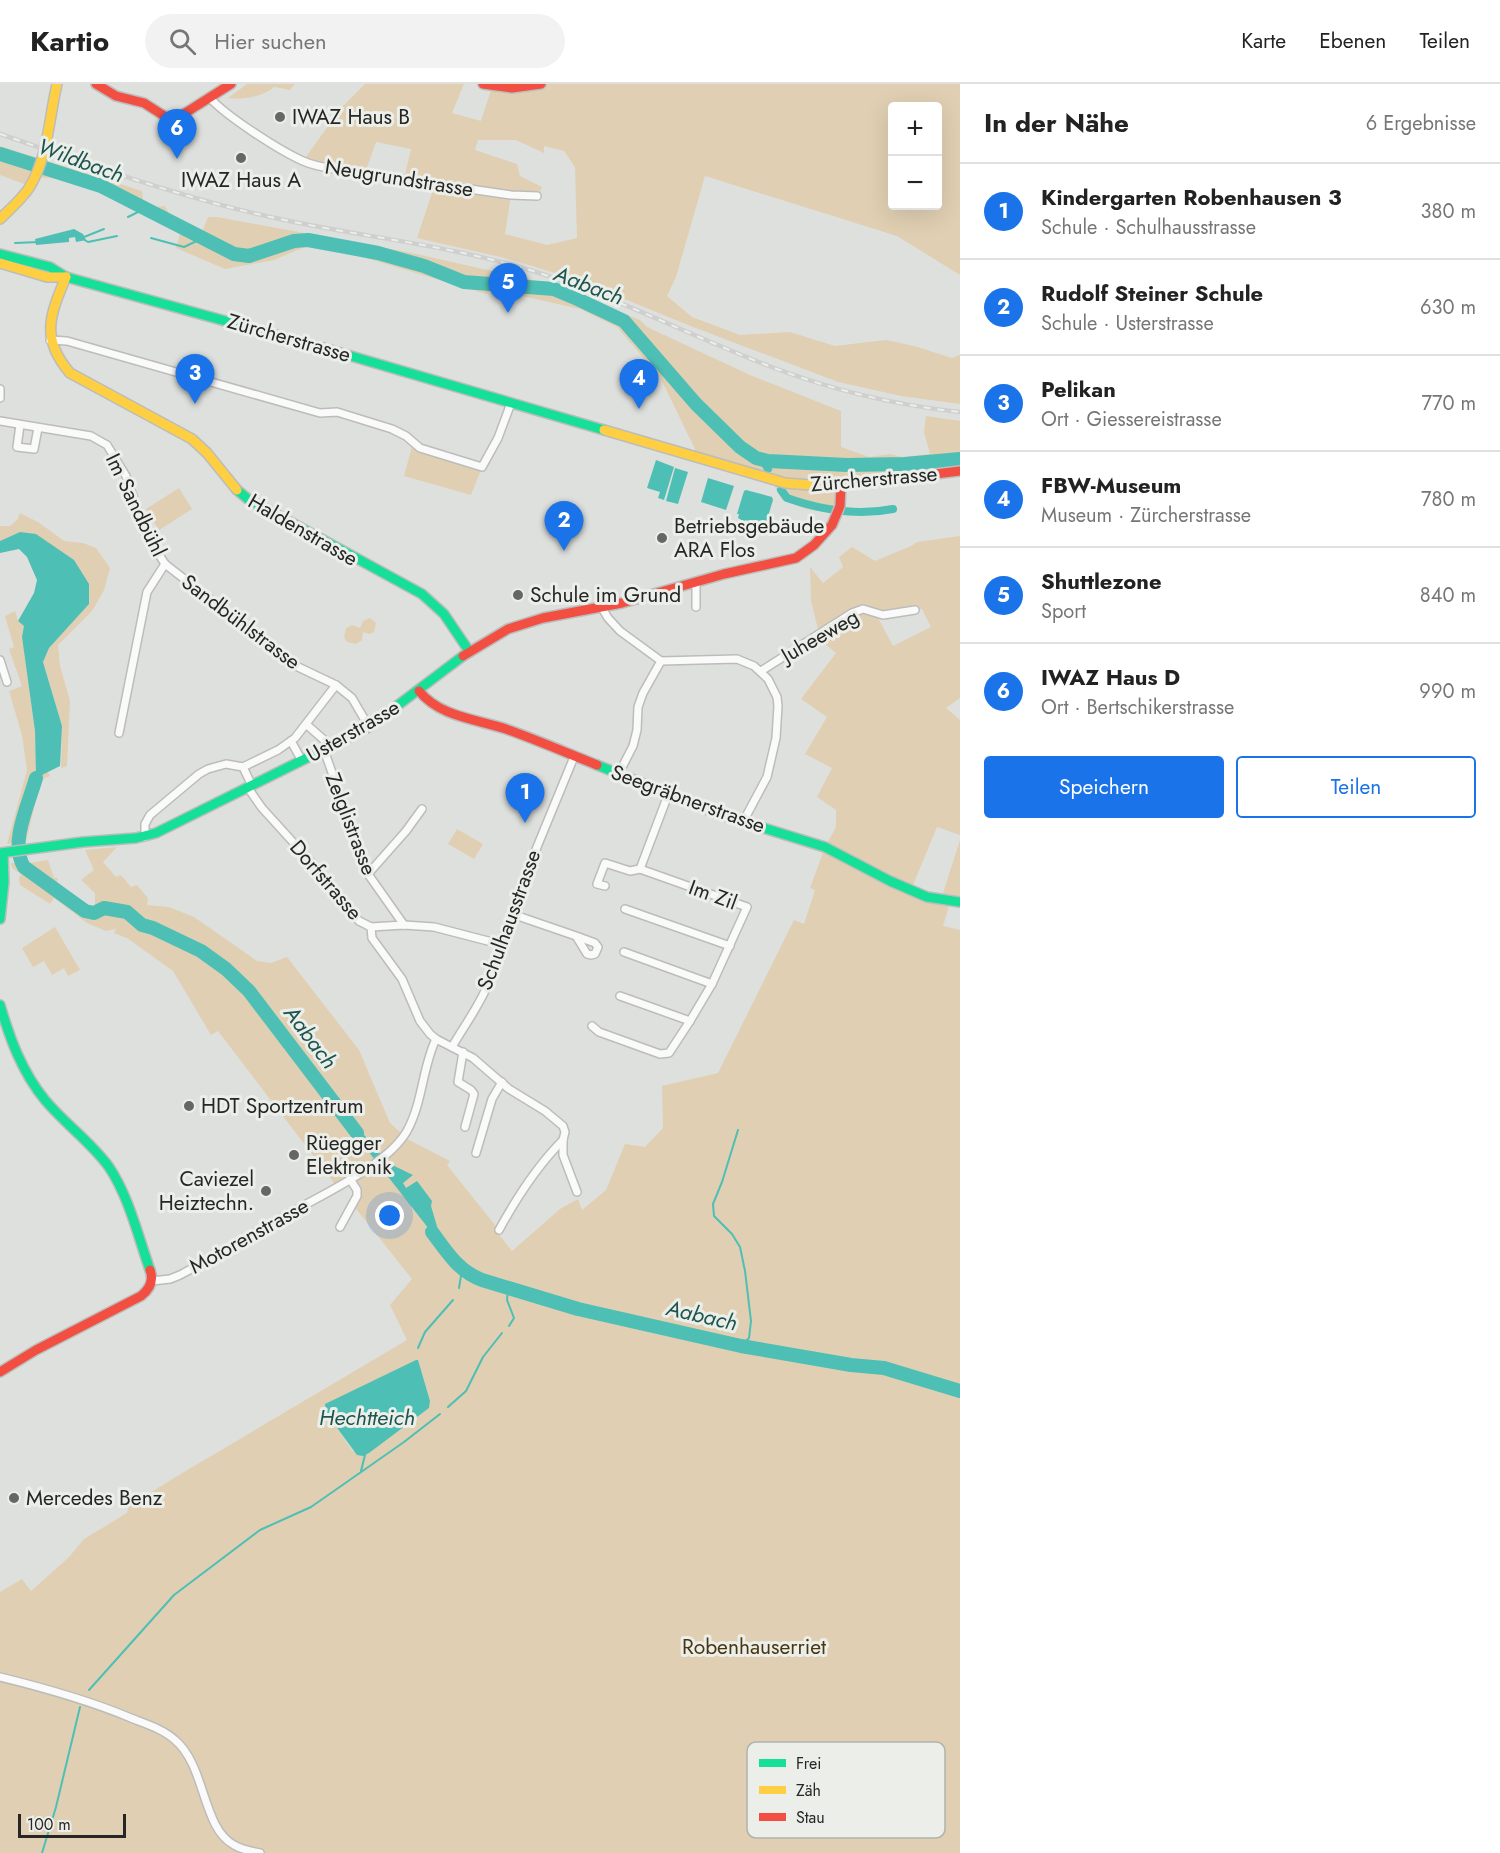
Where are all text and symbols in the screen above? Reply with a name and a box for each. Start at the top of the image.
search box [145,14,565,68]
text: Kartio [30,21,109,62]
icon: search [166,25,199,58]
text: Hier suchen [214,25,327,57]
text: Karte [1241,26,1286,56]
text: Ebenen [1319,26,1386,56]
text: Teilen [1419,26,1470,56]
place label: IWAZ Haus B [292,102,410,132]
map controls [888,102,942,210]
button: + [888,102,942,156]
text: In der Nähe [984,104,1129,142]
text: 6 Ergebnisse [1366,109,1476,138]
pin: 6 [158,110,196,159]
marker: IWAZ Haus B [273,110,287,124]
water label: Wildbach [33,130,129,190]
marker: IWAZ Haus A [234,151,248,165]
street label: Neugrundstrasse [323,151,476,205]
button: − [888,156,942,210]
place label: IWAZ Haus A [181,165,301,195]
text: Kindergarten Robenhausen 3 [1041,181,1342,213]
text: 1 [998,197,1009,226]
text: 380 m [1421,197,1476,226]
text: Schule · Schulhausstrasse [1041,213,1256,242]
water label: Aabach [549,257,628,313]
pin: 5 [488,264,528,313]
text: Rudolf Steiner Schule [1041,277,1263,309]
text: 2 [997,293,1010,322]
text: 630 m [1420,293,1476,322]
street label: Zürcherstrasse [224,306,354,370]
text: Schule · Usterstrasse [1041,309,1214,338]
pin: 3 [176,354,214,404]
pin: 4 [620,360,658,409]
text: Pelikan [1041,373,1116,405]
text: 3 [997,389,1010,418]
text: 770 m [1421,389,1476,418]
text: Ort · Giessereistrasse [1041,405,1222,434]
street label: Im Sandbühl [98,448,174,562]
street label: Zürcherstrasse [809,459,939,499]
text: FBW-Museum [1041,469,1181,501]
text: 4 [997,485,1010,514]
text: 780 m [1421,485,1476,514]
street label: Haldenstrasse [243,486,364,574]
text: Museum · Zürcherstrasse [1041,501,1251,530]
pin: 2 [544,502,584,551]
place label: Betriebsgebäude ARA Flos [674,511,824,565]
marker: Betriebsgebäude ARA Flos [655,531,669,545]
text: Shuttlezone [1041,565,1162,597]
street label: Sandbühlstrasse [175,567,307,677]
place label: Schule im Grund [530,580,681,610]
text: 5 [997,581,1010,610]
text: 840 m [1420,581,1476,610]
marker: Schule im Grund [511,588,525,602]
text: Sport [1041,597,1086,626]
street label: Juheeweg [773,602,864,672]
text: IWAZ Haus D [1041,661,1180,693]
text: 6 [997,677,1010,706]
text: 990 m [1419,677,1476,706]
street label: Usterstrasse [301,692,405,770]
text: Ort · Bertschikerstrasse [1041,693,1234,722]
button: Speichern [984,756,1224,818]
button: Teilen [1236,756,1476,818]
street label: Seegräbnerstrasse [607,757,769,841]
street label: Zelglistrasse [318,769,384,880]
pin: 1 [506,774,544,823]
street label: Dorfstrasse [283,833,369,927]
street label: Schulhausstrasse [470,845,548,994]
street label: Im Zil [685,872,741,918]
water label: Aabach [276,998,345,1075]
place label: HDT Sportzentrum [201,1091,364,1121]
marker: HDT Sportzentrum [182,1099,196,1113]
place label: Rüegger Elektronik [306,1128,392,1182]
marker: Rüegger Elektronik [287,1148,301,1162]
place label: Caviezel Heiztechn. [159,1164,254,1218]
marker: Caviezel Heiztechn. [259,1184,273,1198]
street label: Motorenstrasse [184,1191,314,1281]
your location [375,1201,404,1230]
water label: Aabach [662,1291,741,1339]
water label: Hechtteich [319,1401,415,1433]
place label: Mercedes Benz [26,1483,163,1513]
marker: Mercedes Benz [7,1491,21,1505]
park label: Robenhauserriet [682,1632,826,1662]
legend [747,1742,945,1838]
text: Frei [796,1752,821,1775]
text: Zäh [796,1779,821,1802]
text: Stau [796,1806,825,1829]
scale bar [18,1811,126,1838]
text: 100 m [27,1813,71,1836]

